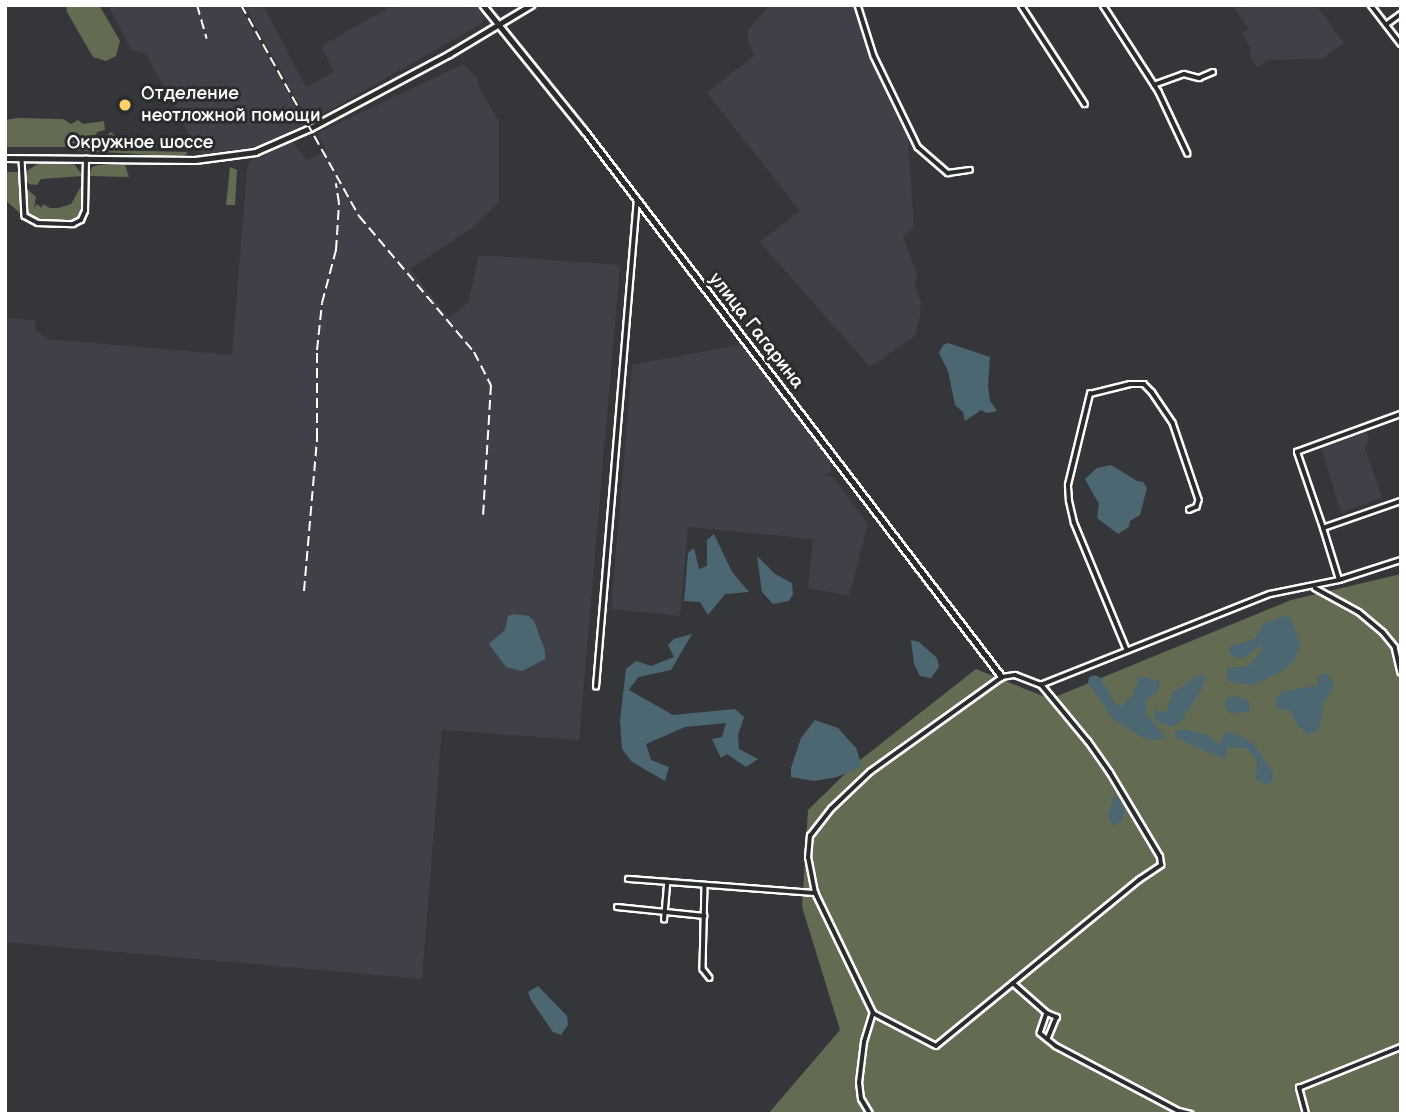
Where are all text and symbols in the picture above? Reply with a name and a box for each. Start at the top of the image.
place label: Отделение неотложной помощи [141,83,321,127]
marker: Отделение неотложной помощи [115,95,135,115]
street label: Окружное шоссе [67,132,213,154]
street label: улица Гагарина [704,268,808,394]

